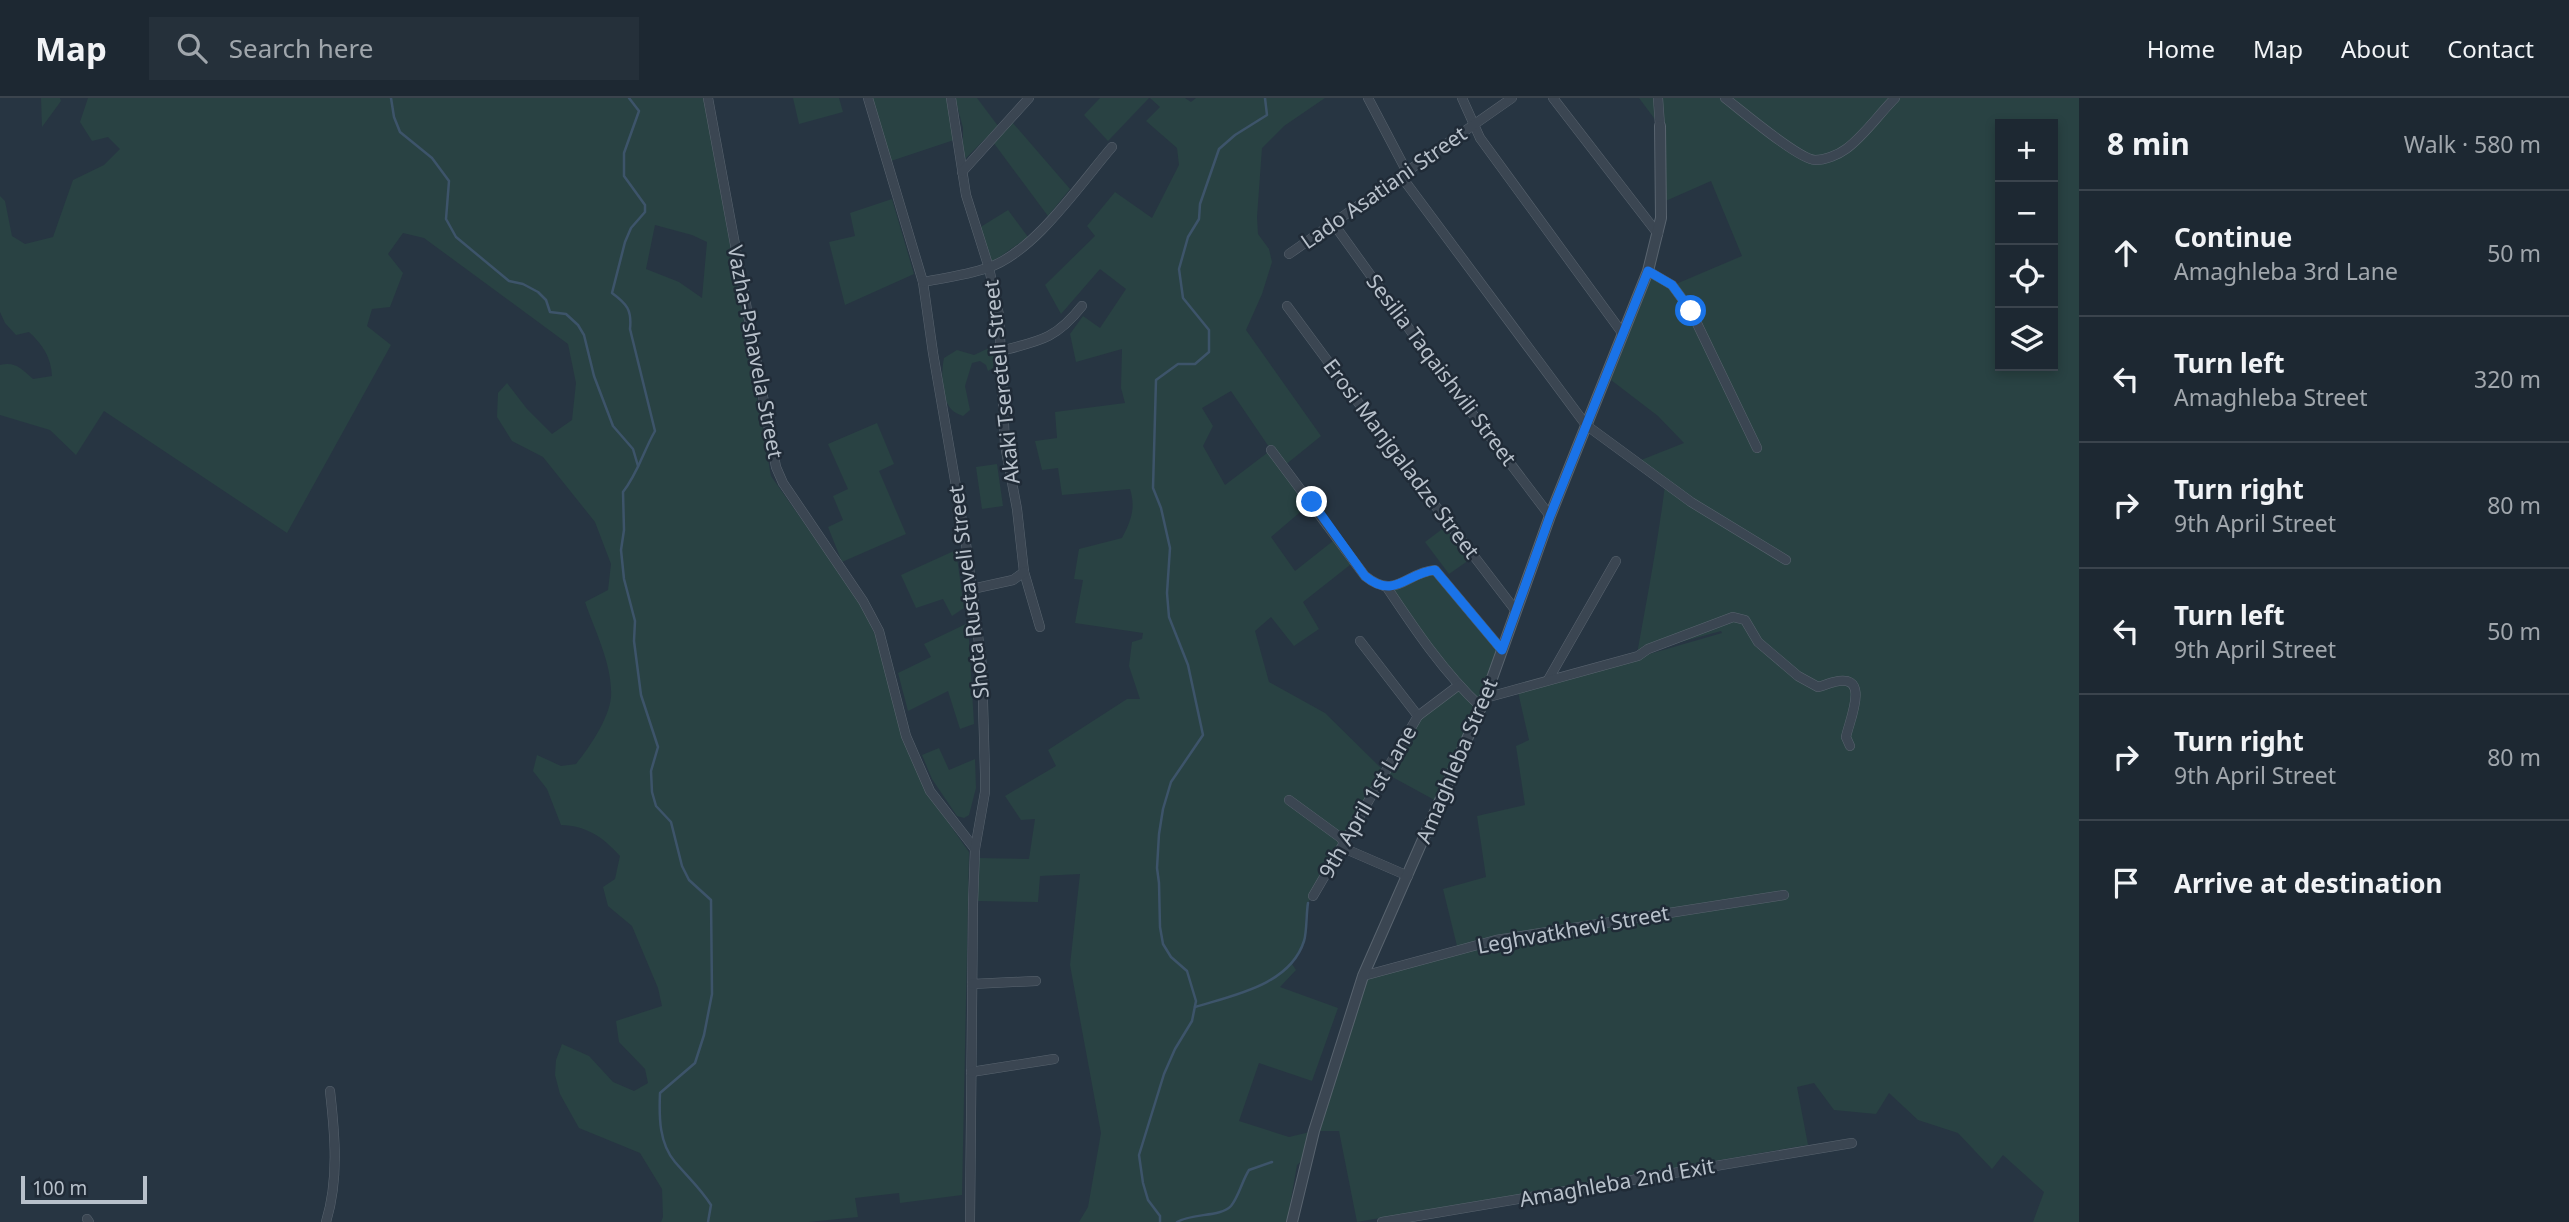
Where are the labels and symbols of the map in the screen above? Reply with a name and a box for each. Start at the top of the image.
street label: Lado Asatiani Street [1295,119,1472,255]
street label: Vazha-Pshavela Street [722,243,790,461]
street label: Sesilia Taqaishvili Street [1361,268,1523,471]
street label: Akaki Tsereteli Street [976,278,1026,486]
route start [1675,295,1706,326]
street label: Erosi Manjgaladze Street [1317,353,1486,564]
street label: Shota Rustaveli Street [941,483,995,700]
route end [1296,486,1327,517]
street label: Amaghleba Street [1409,673,1504,847]
street label: 9th April 1st Lane [1312,720,1422,883]
street label: Leghvatkhevi Street [1475,898,1671,960]
street label: Amaghleba 2nd Exit [1517,1151,1717,1213]
scale bar [21,1173,147,1205]

